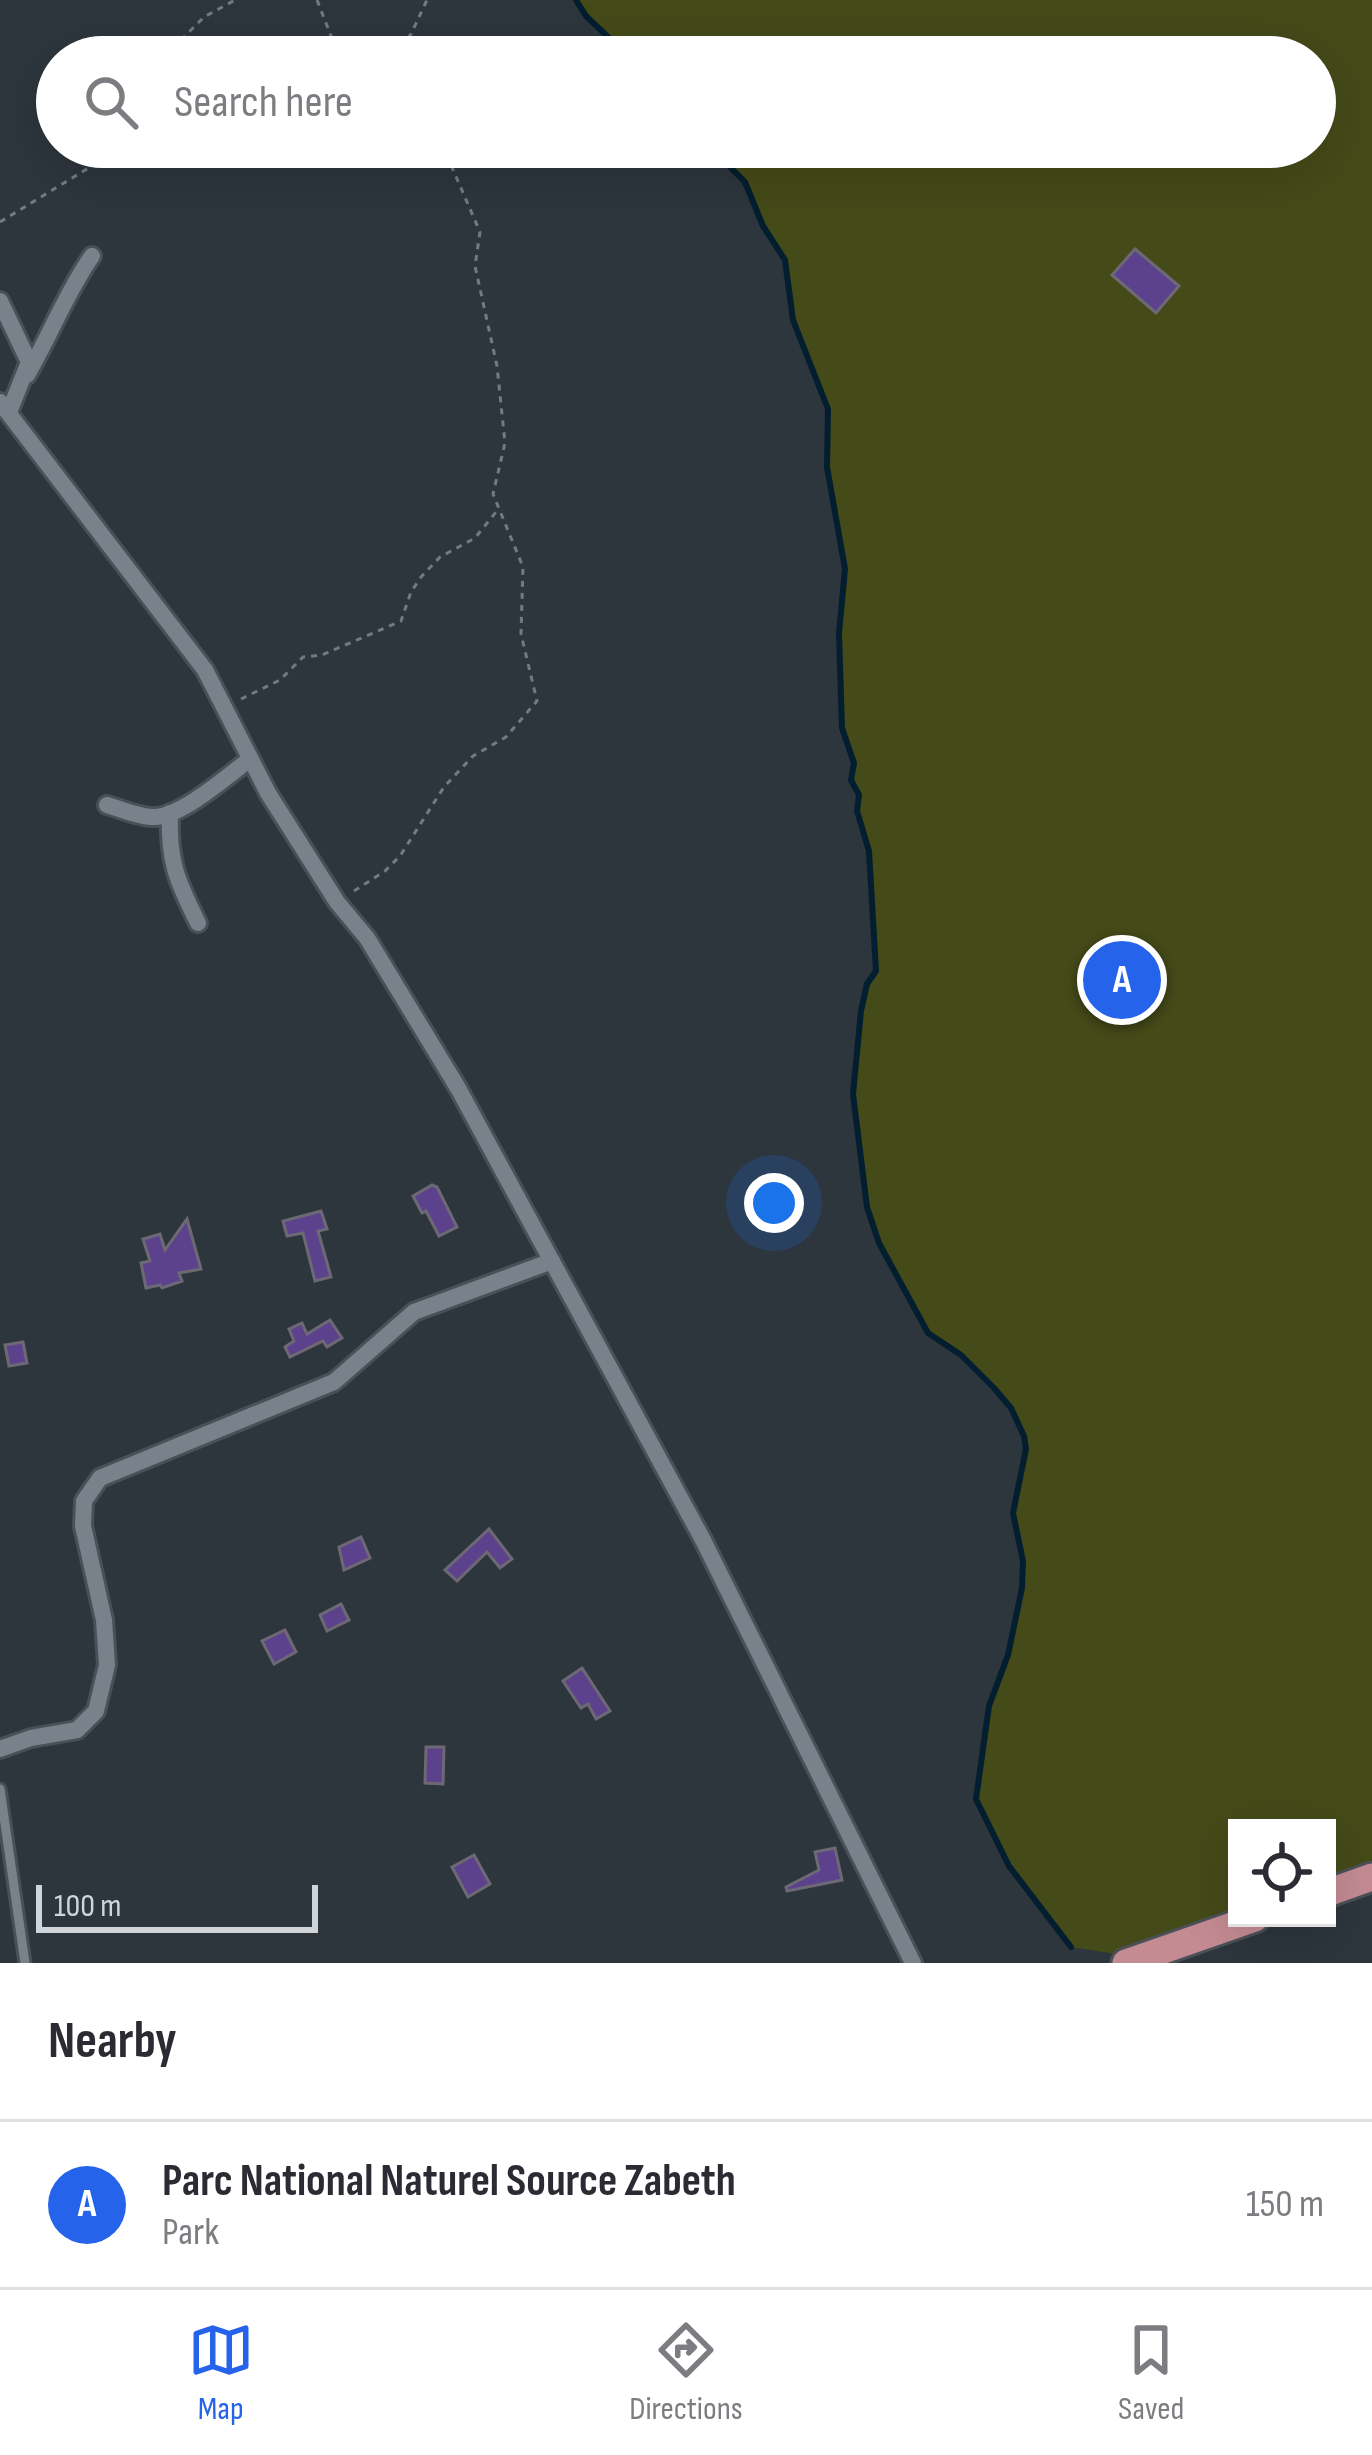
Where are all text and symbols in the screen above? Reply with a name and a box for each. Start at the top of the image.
search box [36,36,1336,168]
icon: search [78,69,144,135]
text: Search here [174,75,353,130]
pin: A [1083,935,1161,1025]
your location [744,1173,804,1233]
map controls [1228,1819,1336,1927]
button: locate [1228,1819,1336,1927]
scale bar [36,1879,318,1932]
text: 100 m [54,1886,121,1926]
text: Nearby [48,2011,177,2072]
text: Parc National Naturel Source Zabeth [162,2154,736,2209]
text: A [78,2181,96,2228]
text: 150 m [1246,2181,1324,2228]
text: Park [162,2209,219,2256]
tab: Map [188,2317,254,2429]
tab: Directions [629,2317,743,2429]
tab: Saved [1118,2317,1184,2429]

